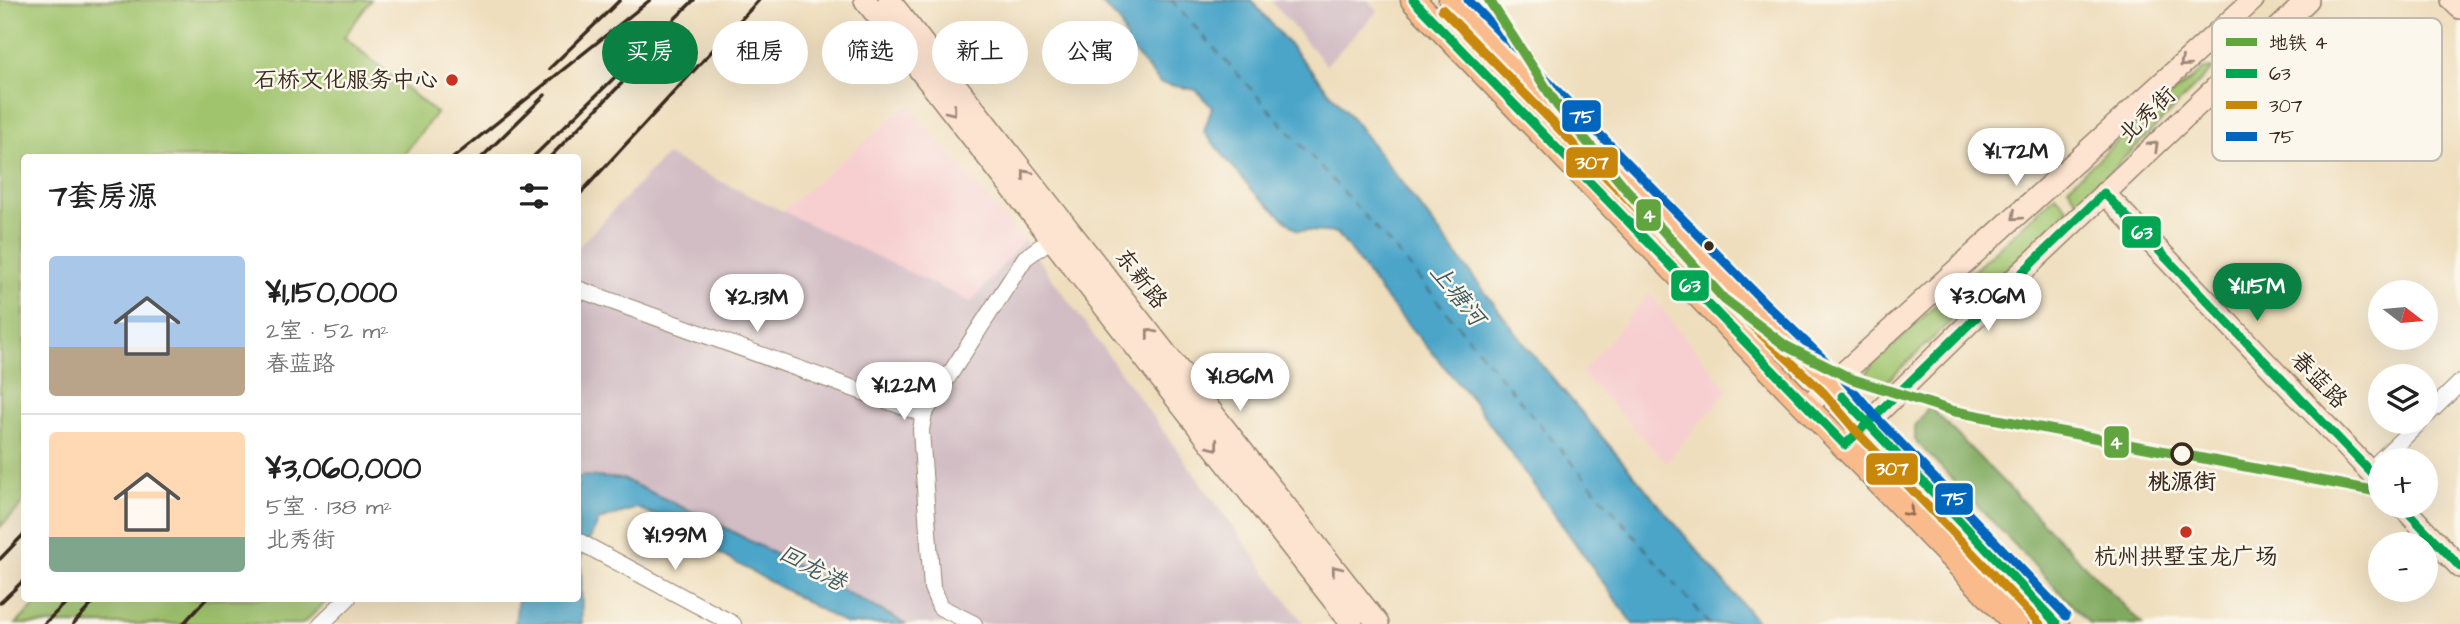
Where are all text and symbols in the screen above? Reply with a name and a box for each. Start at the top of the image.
legend [2212,18,2442,161]
chip: 买房 [602,21,698,84]
chip: 租房 [712,21,808,84]
chip: 筛选 [822,21,918,84]
chip: 新上 [932,21,1028,84]
chip: 公寓 [1042,21,1138,84]
text: 地铁 4 [2269,30,2328,57]
one-way arrow [2179,54,2192,67]
text: 63 [2269,61,2291,88]
place label: 石桥文化服务中心 [254,64,438,96]
marker: 石桥文化服务中心 [444,72,460,88]
street label: 北秀街 [2111,80,2183,150]
text: 307 [2269,93,2303,120]
line badge: 75 [1561,99,1602,133]
one-way arrow [944,104,957,116]
text: 75 [1568,104,1595,131]
text: 75 [2269,124,2295,151]
pin: ¥1.72M [1959,128,2073,188]
text: ¥1.72M [1984,135,2048,167]
one-way arrow [2145,141,2158,154]
line badge: 307 [1565,146,1619,179]
text: 307 [1574,150,1609,177]
one-way arrow [1021,170,1034,182]
text: 7套房源 [49,176,157,218]
icon: filters [515,177,553,215]
line badge: 4 [1635,198,1662,232]
text: 4 [1643,203,1656,230]
one-way arrow [2011,208,2024,220]
line badge: 63 [2121,215,2162,249]
text: 63 [2131,220,2153,247]
unlabelled marker [1702,239,1716,253]
street label: 东新路 [1107,242,1175,316]
water label: 上塘河 [1421,256,1495,337]
pin: ¥1.15M [2200,264,2314,323]
line badge: 63 [1670,269,1710,302]
text: ¥1.15M [2229,270,2285,302]
text: ¥1,150,000 [266,272,397,314]
text: 63 [1679,273,1701,300]
pin: ¥2.13M [700,274,814,334]
pin: ¥3.06M [1931,274,2045,333]
text: ¥3.06M [1950,280,2026,312]
north arrow [2368,280,2438,350]
map controls [2368,280,2438,602]
text: ¥2.13M [726,281,788,313]
icon: home [105,284,189,368]
text: 2室 · 52 m² [266,315,389,347]
one-way arrow [1146,329,1159,341]
street label: 春蓝路 [2284,344,2354,416]
text: 春蓝路 [266,348,335,380]
pin: ¥1.86M [1183,354,1297,413]
text: ¥1.86M [1207,360,1273,392]
pin: ¥1.22M [847,362,961,422]
button: layers [2368,364,2438,434]
text: ¥1.22M [872,369,936,401]
line badge: 4 [2103,425,2130,459]
text: 4 [2110,430,2123,457]
one-way arrow [1206,439,1219,451]
marker: 桃源街 [2171,443,2193,465]
text: ¥3,060,000 [266,448,421,490]
button: + [2368,448,2438,518]
line badge: 307 [1865,452,1919,486]
text: 307 [1874,456,1909,483]
icon: home [105,460,189,544]
place label: 桃源街 [2148,466,2217,498]
line badge: 75 [1934,482,1974,516]
text: 75 [1940,486,1967,513]
text: 5室 · 138 m² [266,491,392,523]
one-way arrow [1900,504,1913,517]
pin: ¥1.99M [618,512,732,572]
text: ¥1.99M [643,519,707,551]
text: 北秀街 [266,524,335,556]
marker: 杭州拱墅宝龙广场 [2178,524,2194,540]
button: − [2368,532,2438,602]
water label: 回龙港 [772,536,854,601]
place label: 杭州拱墅宝龙广场 [2094,541,2278,573]
one-way arrow [1332,565,1345,578]

